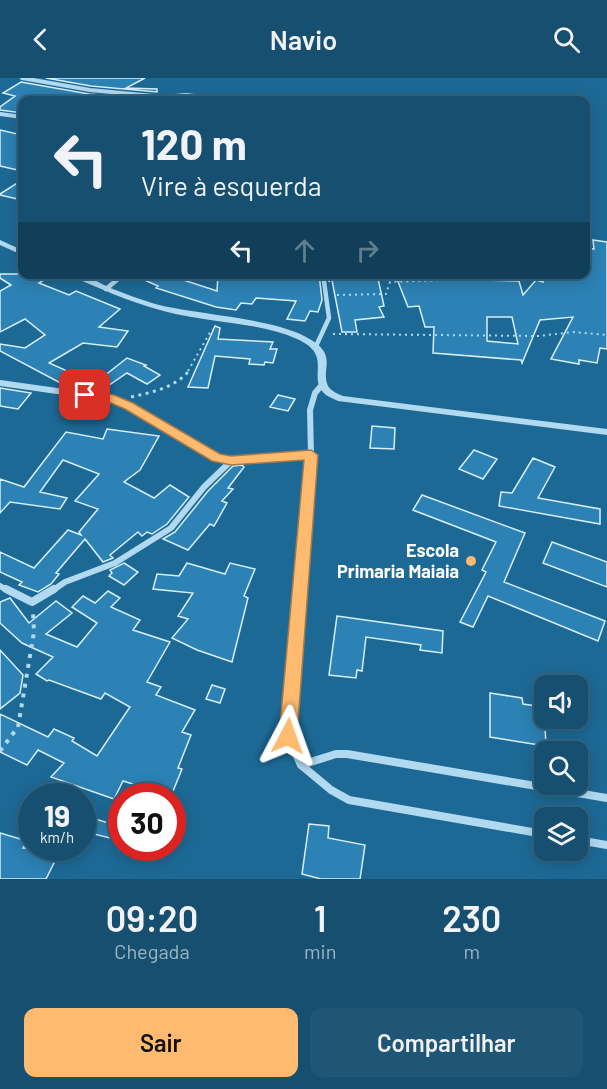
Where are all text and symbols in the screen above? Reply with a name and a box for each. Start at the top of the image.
icon: back [24,23,57,56]
text: Navio [270,23,337,55]
icon: search [550,23,583,56]
text: 120 m [141,118,247,168]
icon: left [42,120,120,198]
text: Vire à esquerda [141,169,322,201]
icon: left [225,234,258,267]
icon: ahead [288,234,321,267]
icon: right [351,234,384,267]
pin [59,369,110,420]
icon: arrive [68,378,101,411]
place label: Escola Primaria Maiaia [337,539,459,582]
marker: Escola Primaria Maiaia [464,554,478,568]
map controls [534,675,588,861]
button: sound [534,675,588,729]
position arrow [256,704,320,768]
button: search [534,741,588,795]
speed limit sign: 30 [108,783,186,861]
text: 19 [44,797,70,833]
button: layers [534,807,588,861]
text: km/h [40,828,74,846]
text: 09:20 [106,896,198,939]
text: 1 [314,896,327,939]
text: 230 [442,896,501,939]
text: Chegada [114,939,190,963]
text: min [304,939,336,963]
text: m [463,939,480,963]
button: Sair [24,1008,298,1077]
button: Compartilhar [310,1008,583,1077]

